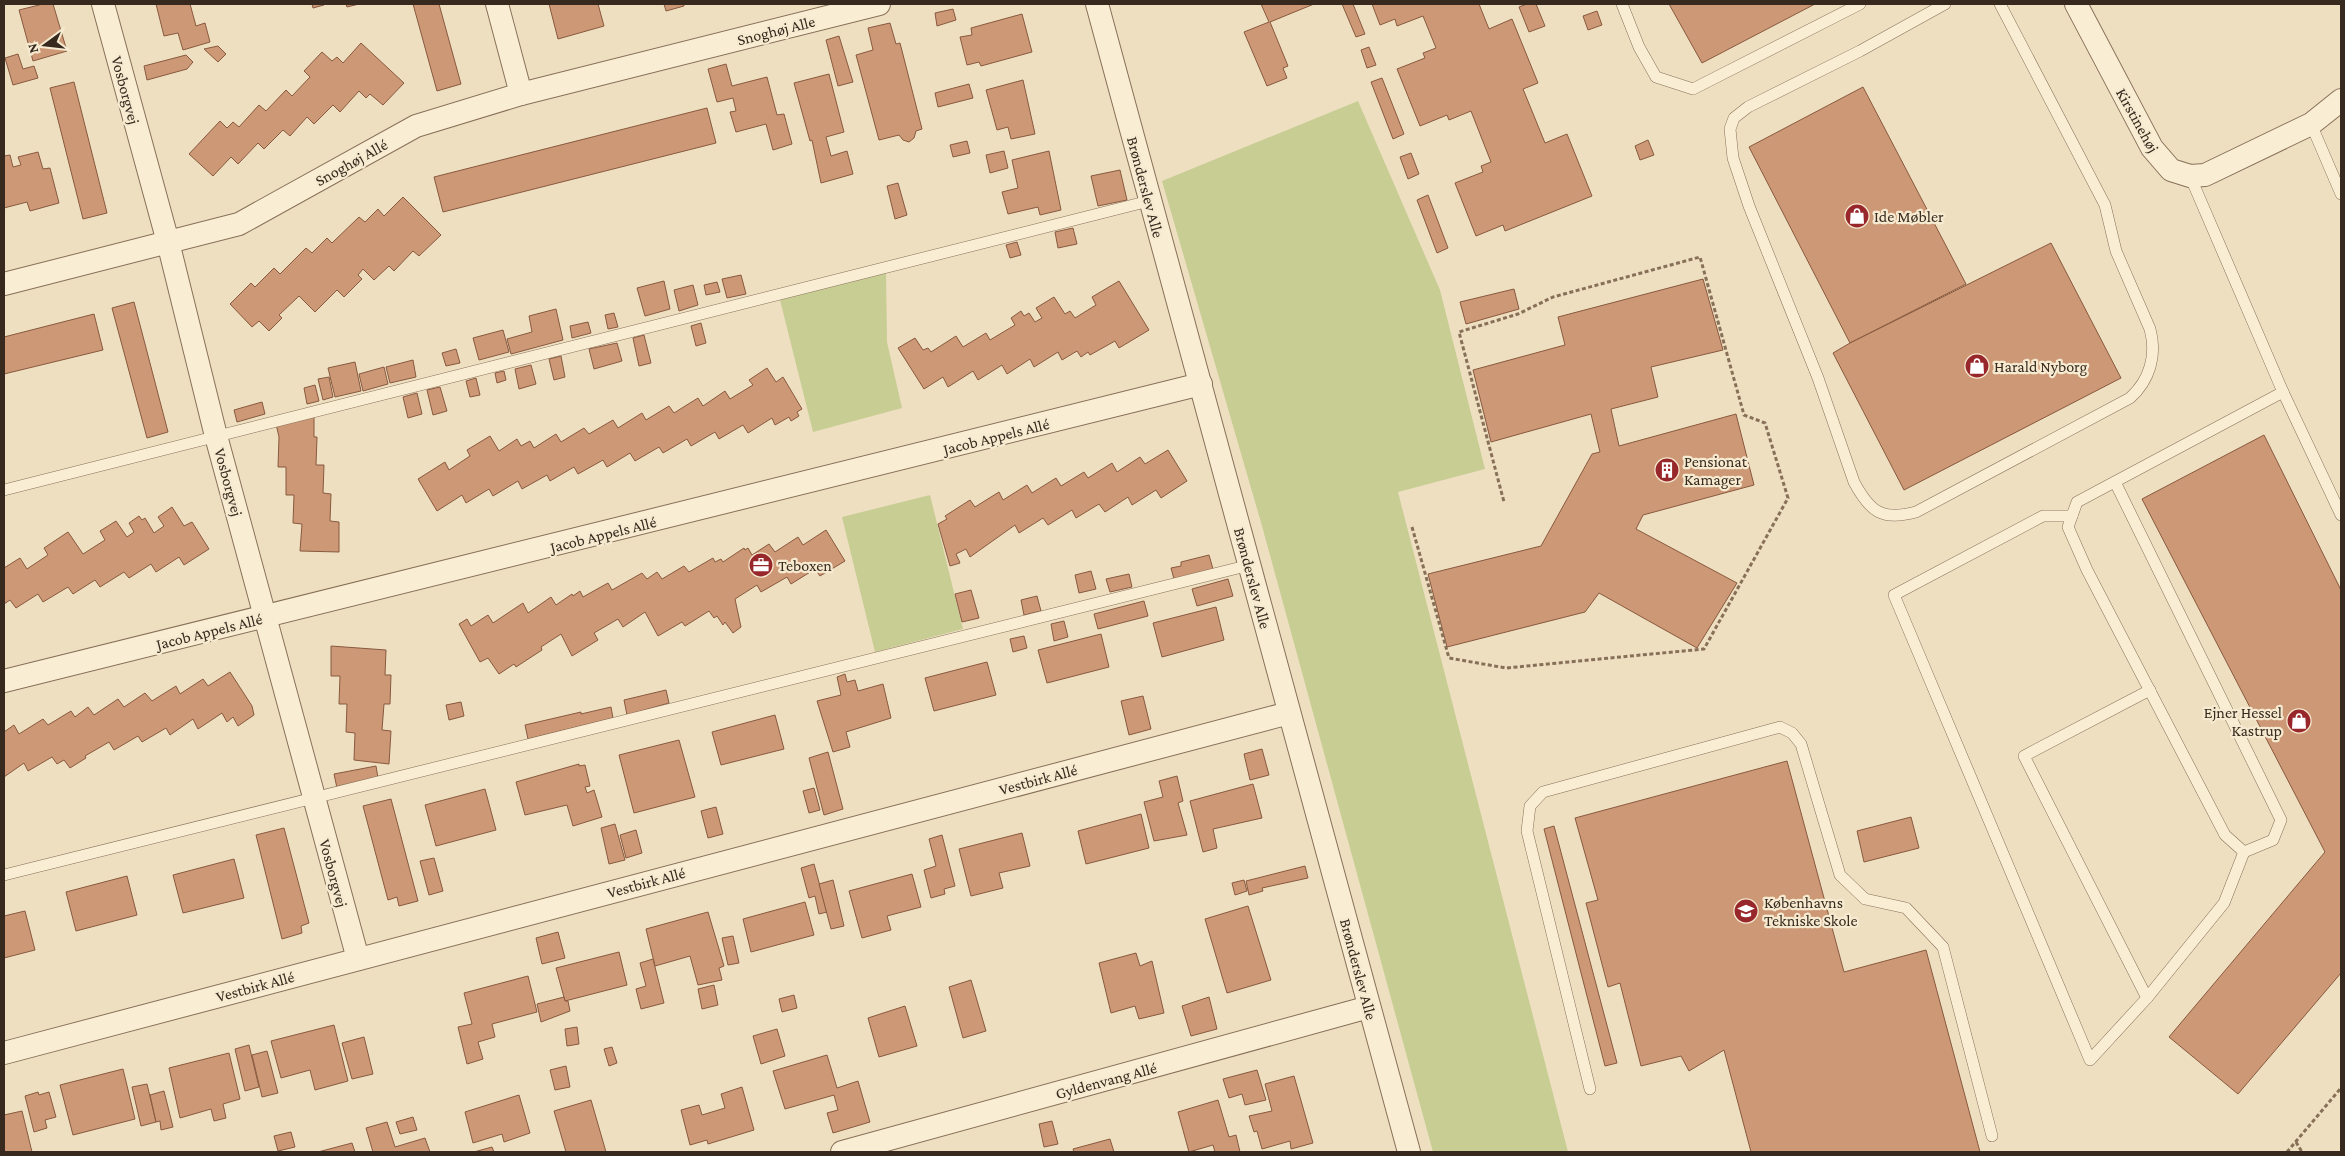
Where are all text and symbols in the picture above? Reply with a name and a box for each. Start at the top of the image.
street label: Snoghøj Alle [735,13,817,49]
north arrow [20,20,70,70]
text: N [23,41,41,55]
street label: Vosborgvej [107,54,143,126]
street label: Kirstinehøj [2112,85,2162,156]
street label: Brønderslev Alle [1124,135,1167,240]
street label: Snoghøj Allé [312,136,391,190]
shop icon: Ide Møbler [1844,203,1870,229]
place label: Ide Møbler [1874,208,1944,225]
shop icon: Harald Nyborg [1964,353,1990,379]
place label: Harald Nyborg [1994,358,2088,376]
street label: Jacob Appels Allé [939,415,1051,459]
street label: Vosborgvej [210,446,246,518]
place label: Pensionat Kamager [1684,453,1748,489]
building icon: Pensionat Kamager [1654,457,1680,483]
street label: Jacob Appels Allé [546,513,658,557]
street label: Brønderslev Alle [1231,526,1274,631]
office icon: Teboxen [748,552,774,578]
place label: Teboxen [778,557,832,574]
street label: Jacob Appels Allé [152,610,264,654]
place label: Ejner Hessel Kastrup [2204,704,2282,740]
shop icon: Ejner Hessel Kastrup [2286,708,2312,734]
street label: Vestbirk Allé [997,761,1079,798]
street label: Vosborgvej [315,837,351,909]
street label: Vestbirk Allé [605,864,687,901]
place label: Københavns Tekniske Skole [1764,894,1858,929]
school or university icon: Københavns Tekniske Skole [1733,898,1759,924]
street label: Brønderslev Alle [1337,917,1380,1022]
street label: Vestbirk Allé [214,968,296,1005]
street label: Gyldenvang Allé [1054,1059,1159,1103]

